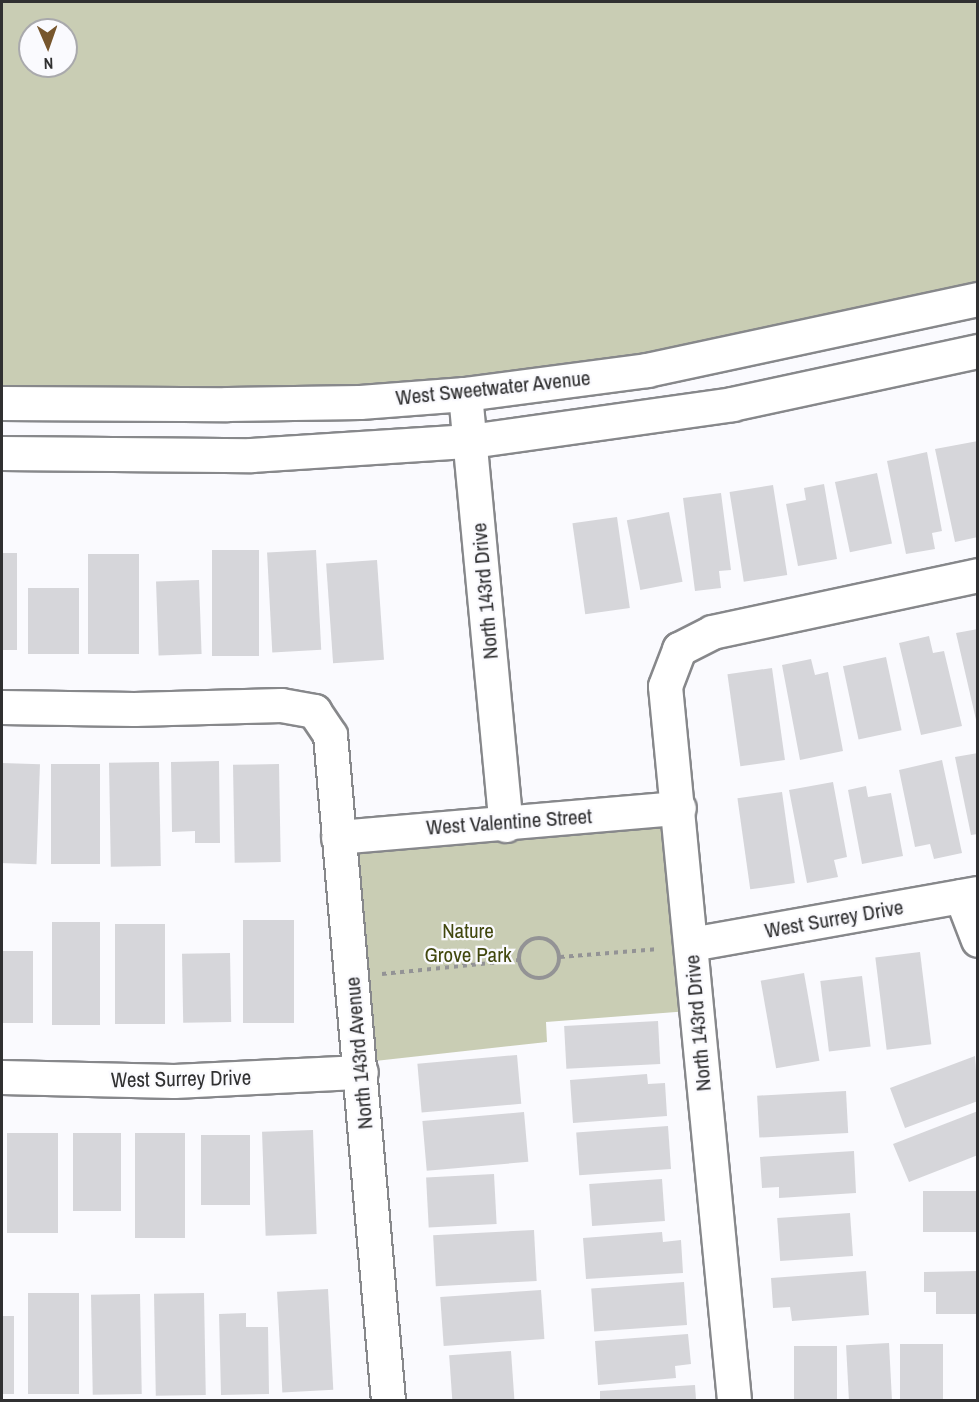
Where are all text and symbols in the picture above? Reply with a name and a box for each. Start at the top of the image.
north arrow [18,18,78,78]
text: N [43,53,54,75]
street label: West Sweetwater Avenue [394,365,592,411]
street label: North 143rd Drive [466,522,504,660]
street label: West Valentine Street [425,804,593,840]
street label: West Surrey Drive [763,894,905,944]
park label: Nature Grove Park [424,918,512,968]
street label: North 143rd Drive [679,954,717,1092]
street label: North 143rd Avenue [340,975,378,1131]
street label: West Surrey Drive [111,1065,251,1093]

